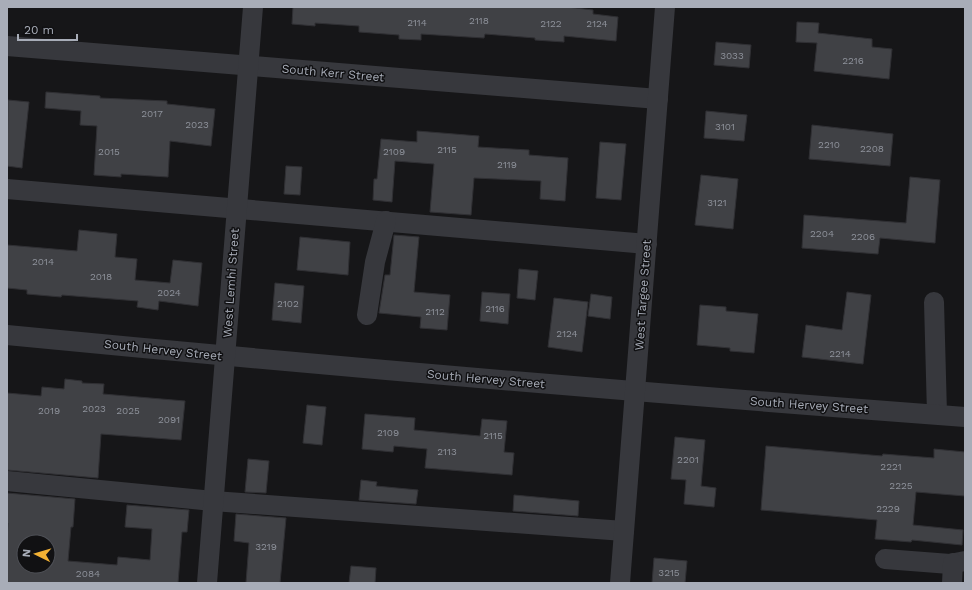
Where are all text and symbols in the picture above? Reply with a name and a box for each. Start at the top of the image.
house number: 2118 [469,15,489,26]
scale bar [18,16,77,42]
house number: 2114 [407,17,427,28]
house number: 2122 [540,18,562,29]
house number: 2124 [586,18,608,29]
text: 20 m [24,23,54,37]
house number: 3033 [720,50,744,61]
house number: 2216 [842,55,864,66]
street label: South Kerr Street [281,62,385,84]
house number: 2017 [141,108,163,119]
house number: 2023 [185,119,209,130]
house number: 3101 [715,121,735,132]
house number: 2210 [818,139,840,150]
house number: 2208 [860,143,884,154]
house number: 2115 [437,144,457,155]
house number: 2015 [98,146,120,157]
house number: 2109 [383,146,405,157]
house number: 2119 [497,159,517,170]
house number: 3121 [707,197,727,208]
street label: West Lemhi Street [220,228,242,338]
house number: 2204 [810,228,834,239]
house number: 2206 [851,231,875,242]
street label: West Targee Street [632,239,654,351]
house number: 2014 [32,256,54,267]
house number: 2018 [90,271,112,282]
house number: 2024 [157,287,181,298]
house number: 2102 [277,298,299,309]
house number: 2116 [485,303,505,314]
house number: 2112 [425,306,445,317]
house number: 2124 [556,328,578,339]
street label: South Hervey Street [103,337,223,363]
house number: 2214 [829,348,851,359]
street label: South Hervey Street [426,367,546,391]
street label: South Hervey Street [749,394,869,416]
house number: 2023 [82,403,106,414]
house number: 2019 [38,405,60,416]
house number: 2025 [116,405,140,416]
house number: 2091 [158,414,180,425]
house number: 2109 [377,427,399,438]
house number: 2115 [483,430,503,441]
house number: 2113 [437,446,457,457]
house number: 2201 [677,454,699,465]
house number: 2221 [880,461,902,472]
house number: 2225 [889,480,913,491]
house number: 2229 [876,503,900,514]
north arrow [16,534,56,574]
house number: 3219 [255,541,277,552]
text: N [20,549,33,558]
house number: 3215 [658,567,680,578]
house number: 2084 [76,568,100,579]

